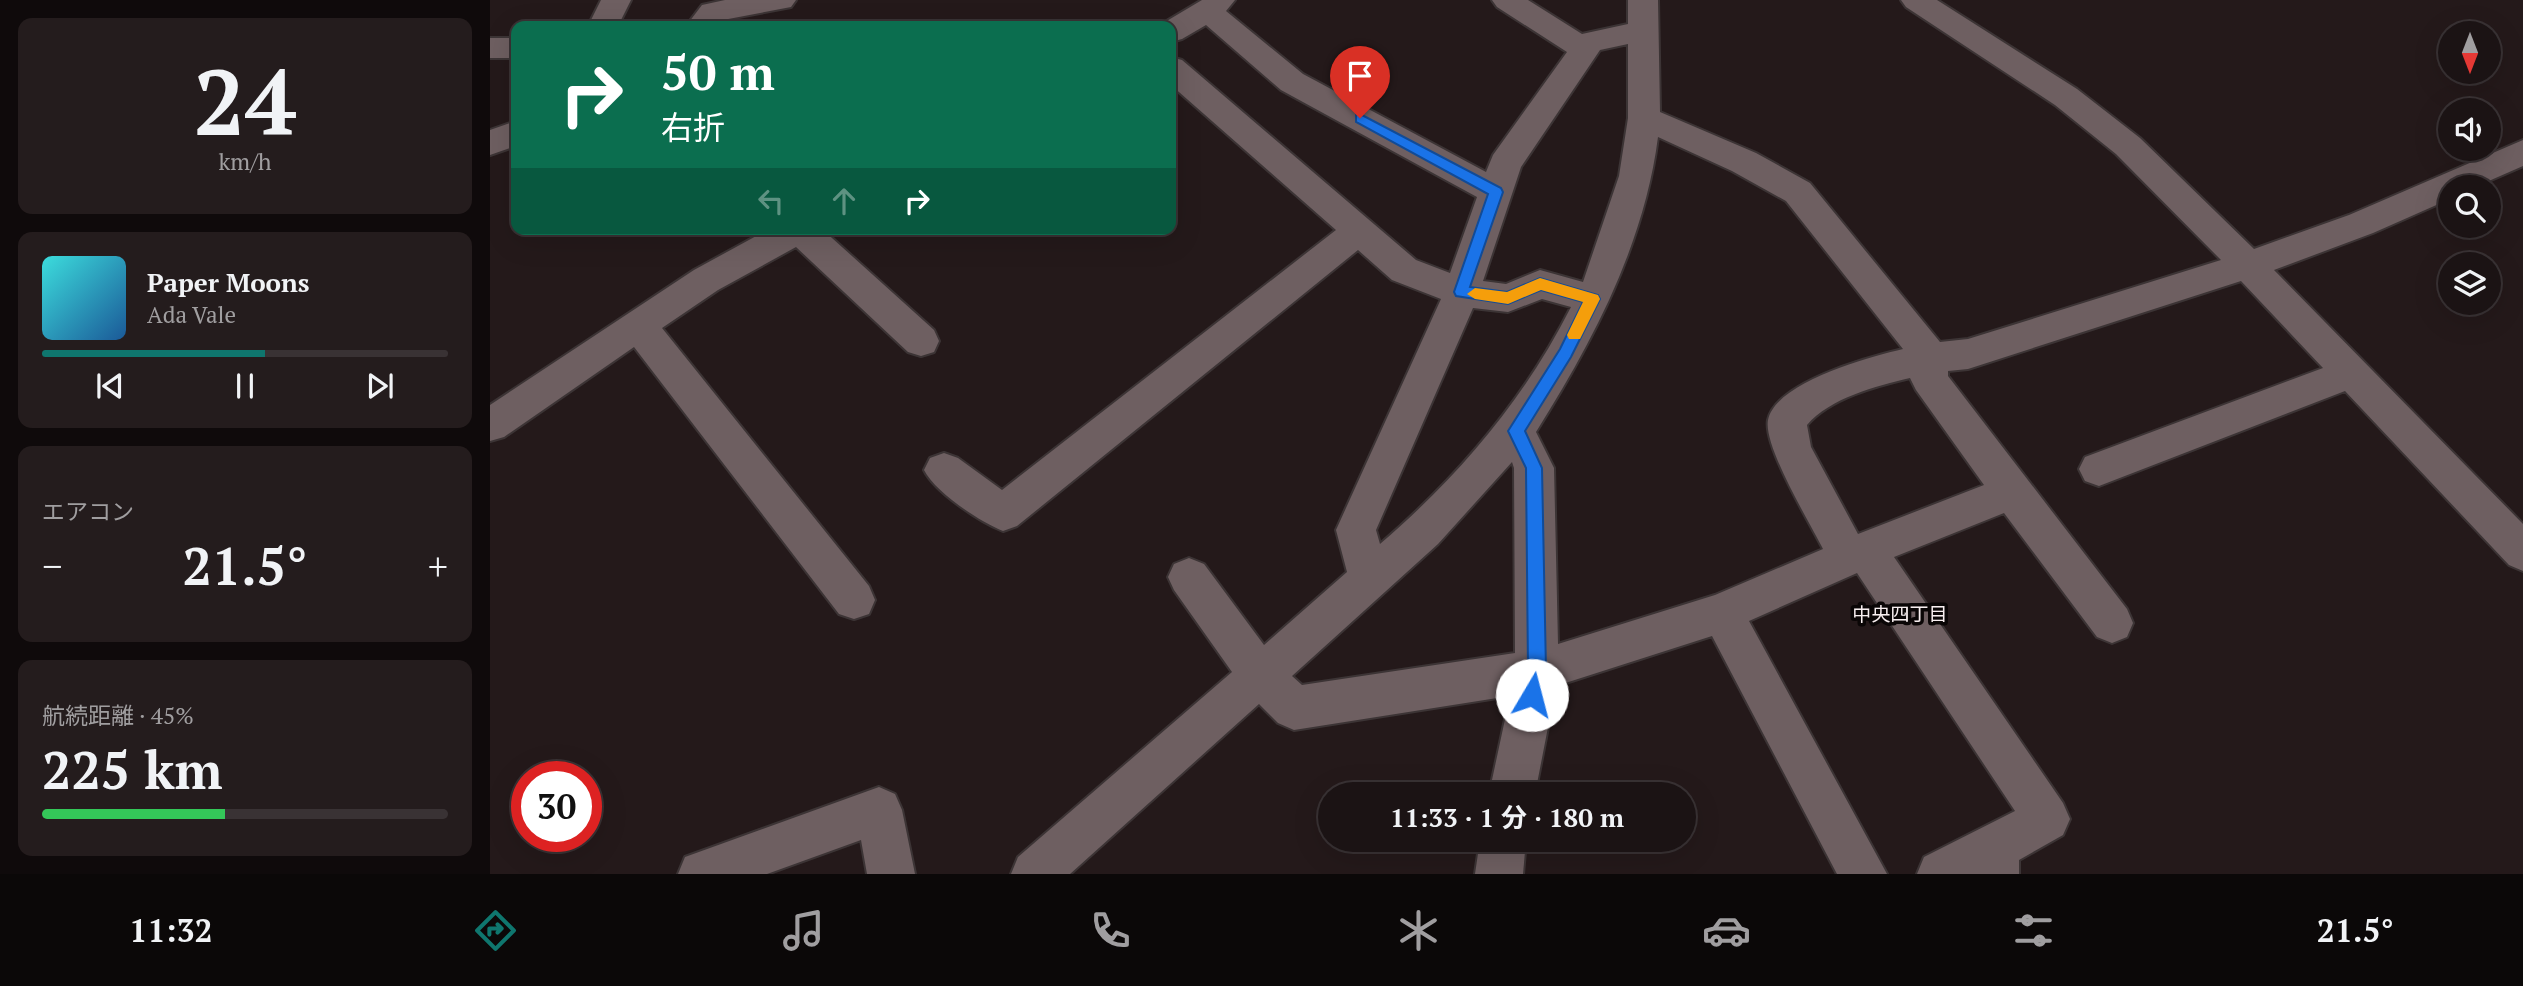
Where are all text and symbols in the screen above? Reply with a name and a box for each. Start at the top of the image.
north arrow [2438,21,2501,84]
map controls [2438,21,2501,315]
text: 50 m [661,39,775,104]
text: 24 [194,40,296,161]
pin [1330,46,1390,118]
icon: right [546,49,637,140]
icon: arrive [1341,57,1379,95]
button: sound [2438,98,2501,161]
text: 右折 [661,106,725,148]
text: km/h [218,146,272,177]
button: search [2438,175,2501,238]
icon: left [752,182,790,220]
icon: ahead [825,182,863,220]
icon: right [898,182,936,220]
button: layers [2438,252,2501,315]
text: Paper Moons [147,265,310,299]
text: Ada Vale [147,299,236,330]
icon: previous [91,367,129,405]
icon: pause [226,367,264,405]
icon: next [361,367,399,405]
text: エアコン [42,496,134,527]
text: 21.5° [182,531,308,600]
text: − [42,541,62,591]
text: + [428,541,448,591]
district label: 中央四丁目 [1852,601,1948,626]
position arrow [1495,658,1569,732]
text: 航続距離 · 45% [42,700,194,731]
text: 225 km [42,735,223,804]
speed limit sign: 30 [511,761,602,852]
text: 11:33 · 1 分 · 180 m [1390,800,1624,834]
icon: directions [471,906,520,955]
icon: music [779,906,828,955]
icon: phone [1086,906,1135,955]
icon: climate [1394,906,1443,955]
icon: car [1702,906,1751,955]
icon: filters [2009,906,2058,955]
text: 11:32 [129,909,213,951]
text: 21.5° [2317,909,2394,951]

